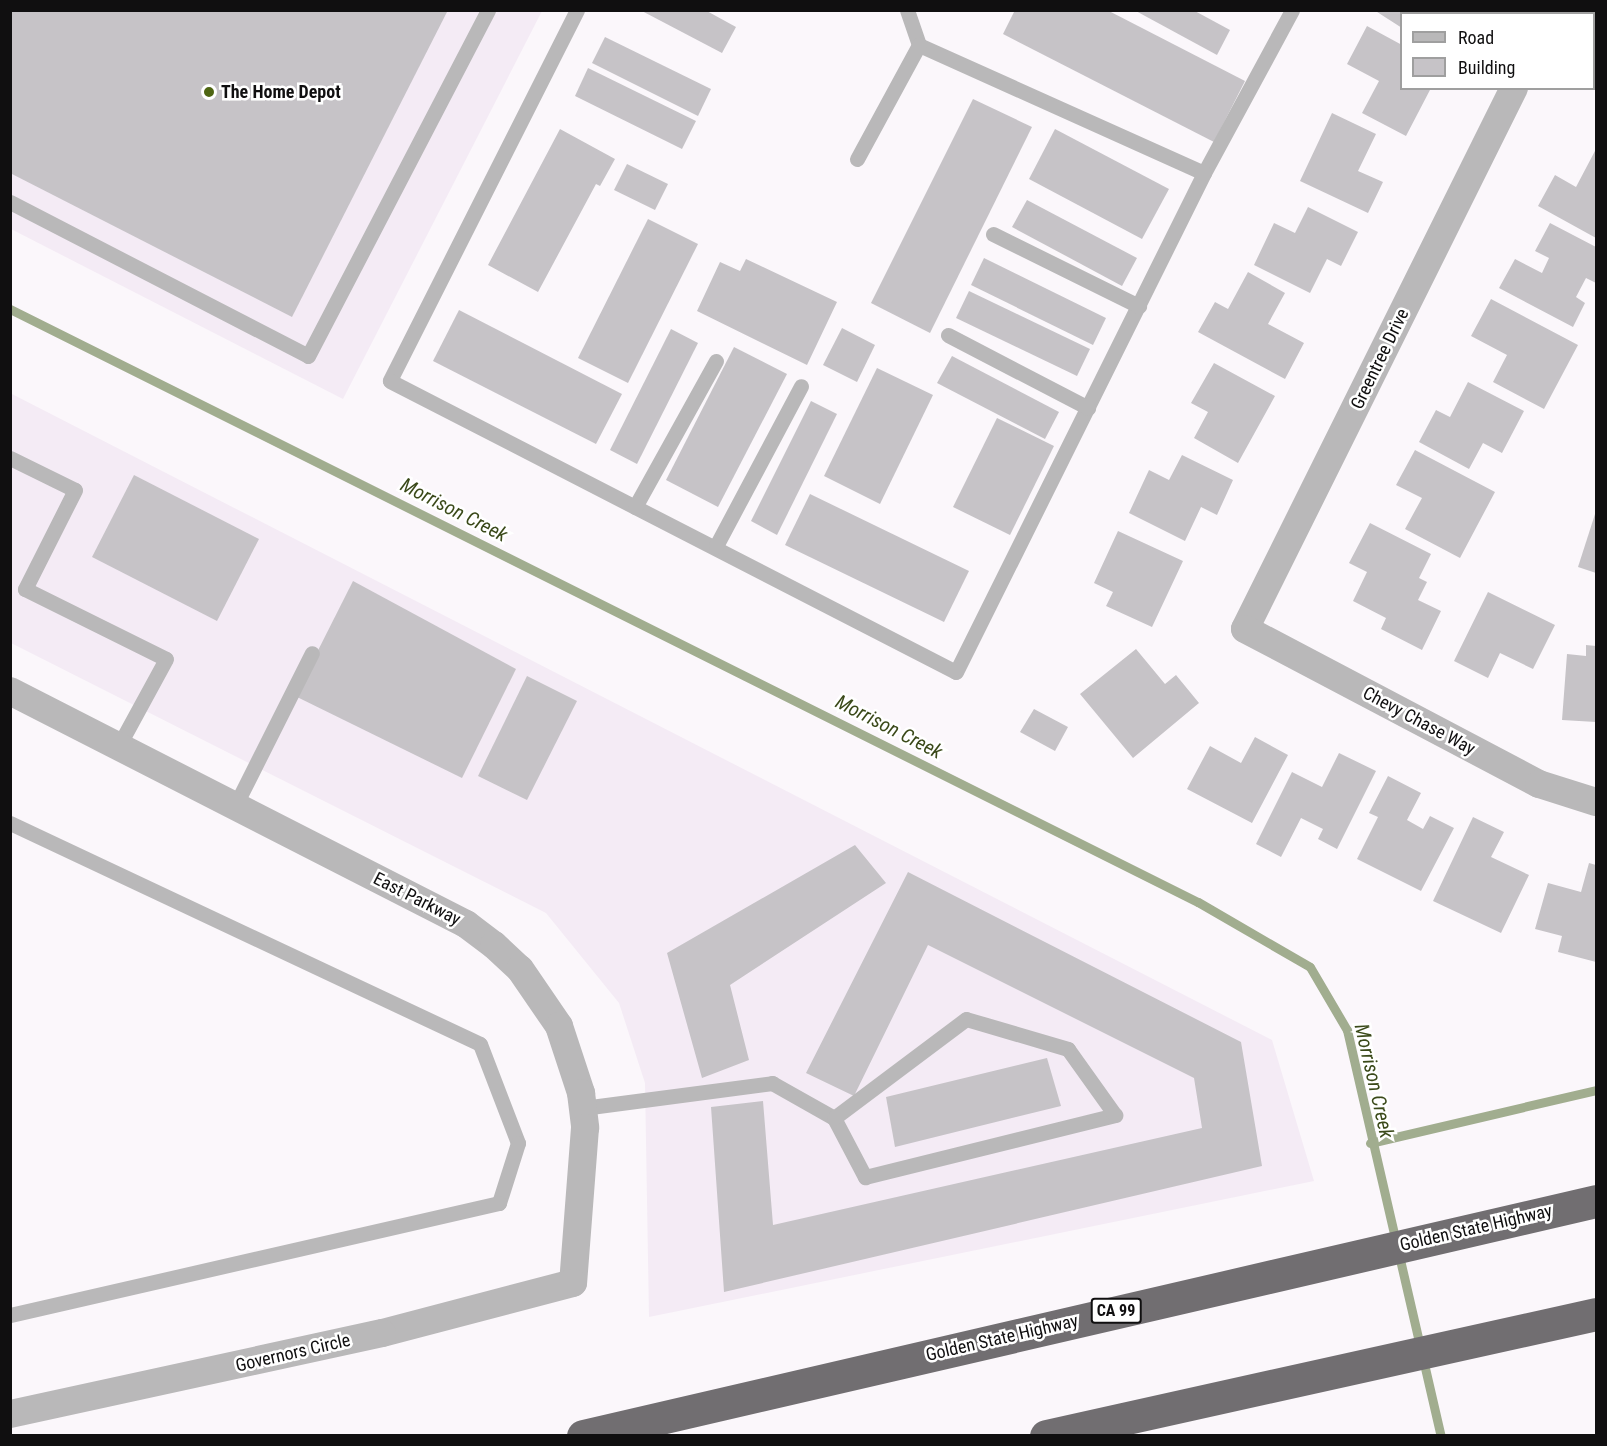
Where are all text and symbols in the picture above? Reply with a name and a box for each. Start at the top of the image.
legend [1400,12,1595,90]
text: Road [1458,27,1494,48]
text: Building [1458,57,1515,78]
place label: The Home Depot [221,81,341,103]
marker: The Home Depot [202,85,216,99]
street label: Greentree Drive [1346,305,1414,413]
water label: Morrison Creek [397,473,511,547]
street label: Chevy Chase Way [1359,682,1479,760]
water label: Morrison Creek [832,690,946,764]
street label: East Parkway [370,868,464,930]
water label: Morrison Creek [1349,1021,1399,1141]
street label: Golden State Highway [1398,1200,1554,1256]
road number: CA 99 [1090,1298,1142,1324]
street label: Golden State Highway [924,1310,1080,1366]
street label: Governors Circle [233,1329,353,1377]

